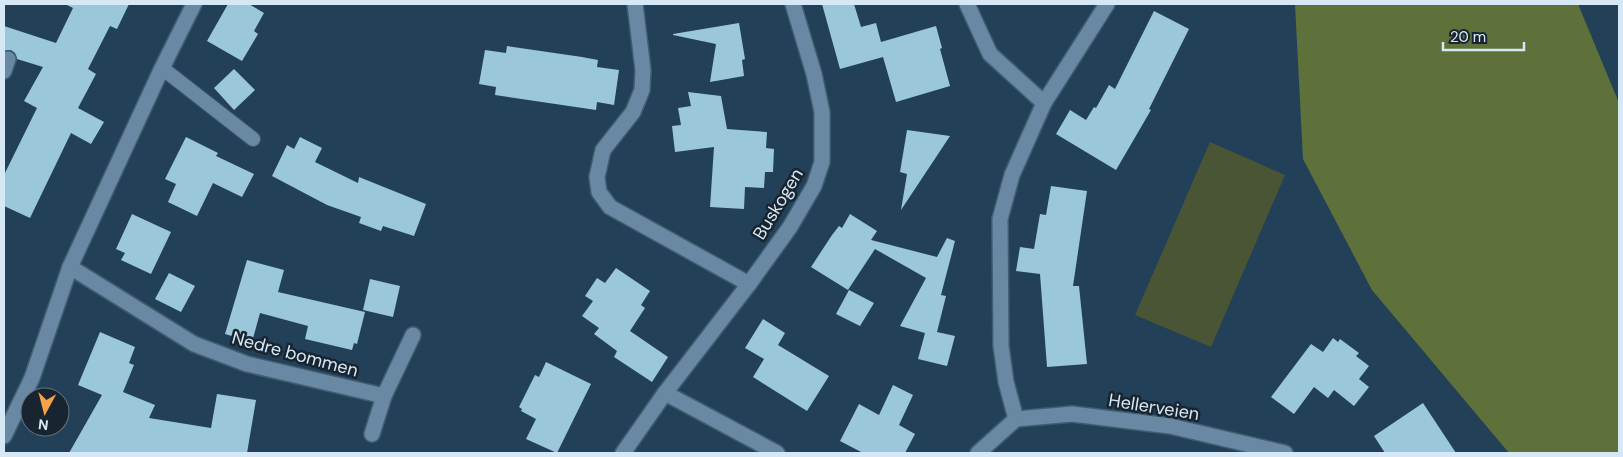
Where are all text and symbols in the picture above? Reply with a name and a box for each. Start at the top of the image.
scale bar [1443,20,1524,52]
text: 20 m [1450,27,1486,47]
street label: Buskogen [747,164,809,244]
street label: Nedre bommen [229,326,361,382]
north arrow [20,387,70,437]
street label: Hellerveien [1107,388,1201,426]
text: N [37,415,50,434]

